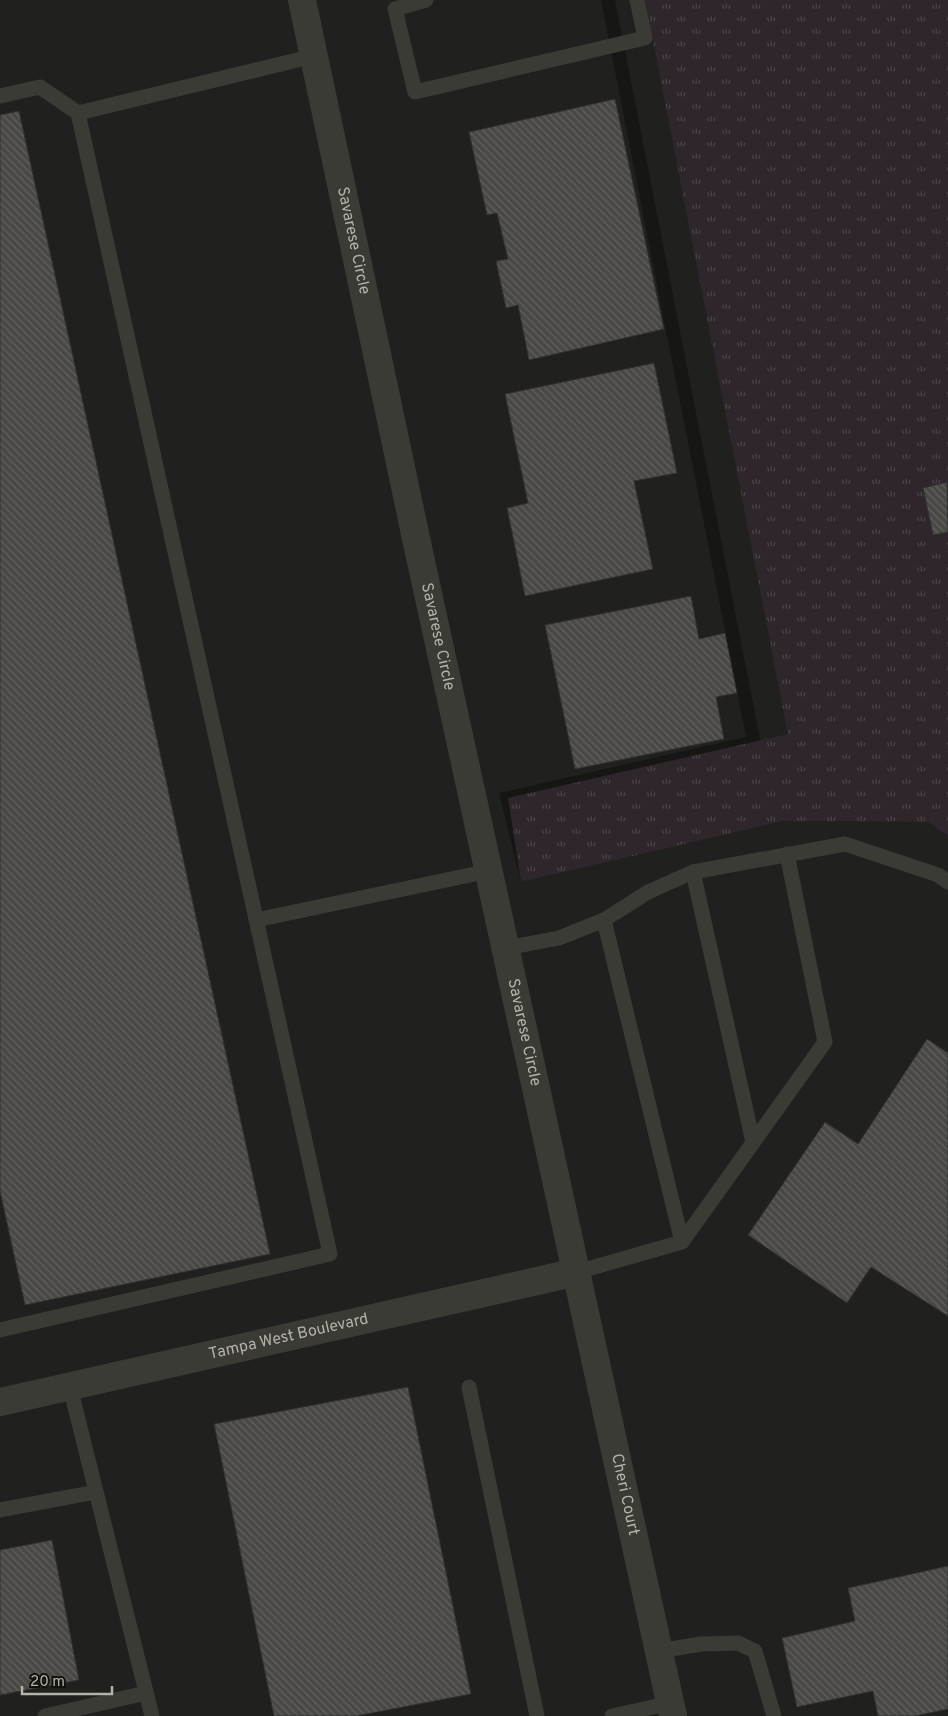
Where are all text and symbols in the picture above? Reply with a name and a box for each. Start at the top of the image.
street label: Savarese Circle [332,185,374,296]
street label: Savarese Circle [416,581,459,692]
street label: Savarese Circle [502,977,545,1088]
street label: Tampa West Boulevard [207,1309,370,1365]
street label: Cheri Court [606,1452,643,1537]
scale bar [22,1664,112,1696]
text: 20 m [30,1673,65,1692]

